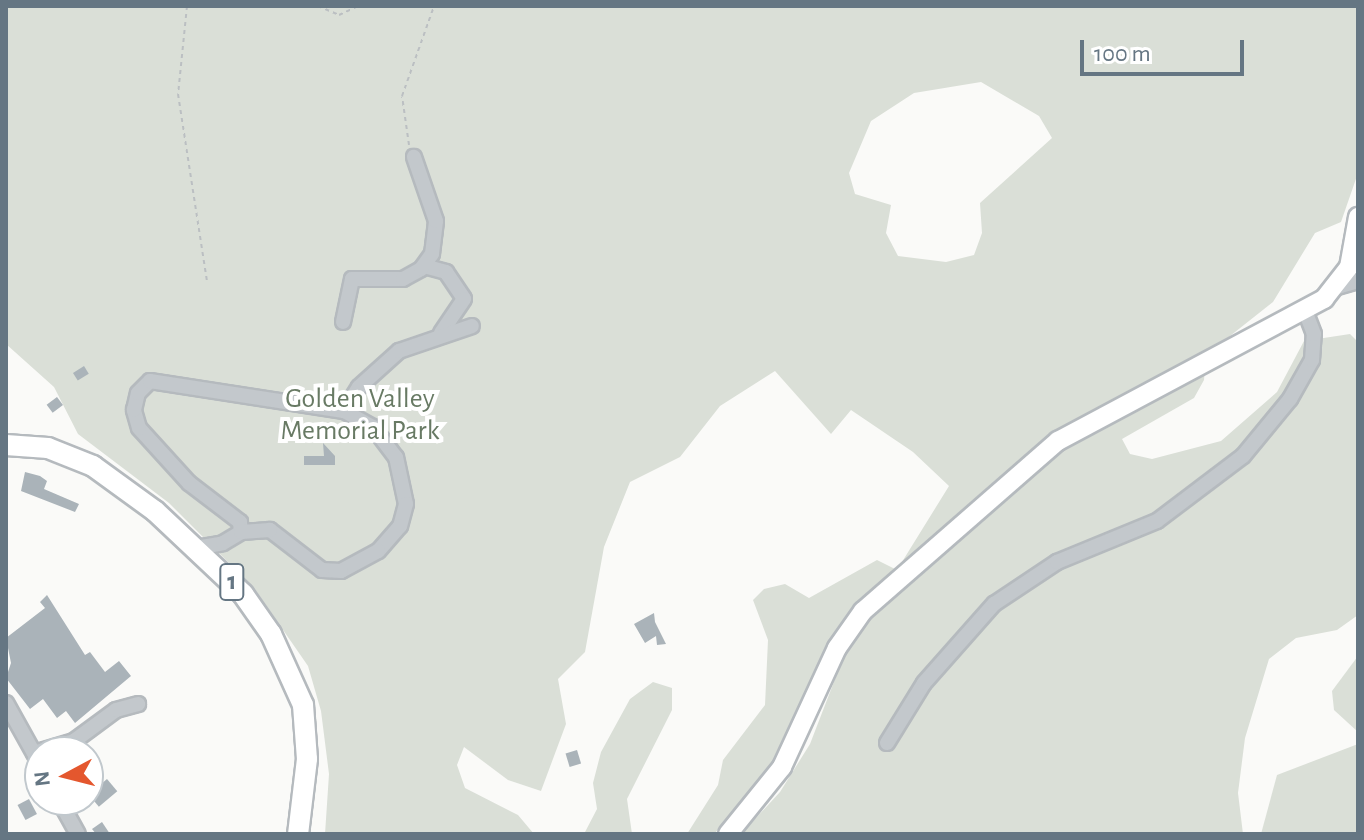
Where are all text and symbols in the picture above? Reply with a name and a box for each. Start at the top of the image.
scale bar [1084,24,1248,74]
text: 100 m [1094,42,1151,66]
park label: Golden Valley Memorial Park [281,382,439,448]
road number: 1 [218,560,246,604]
north arrow [24,736,104,816]
text: N [30,770,54,788]

